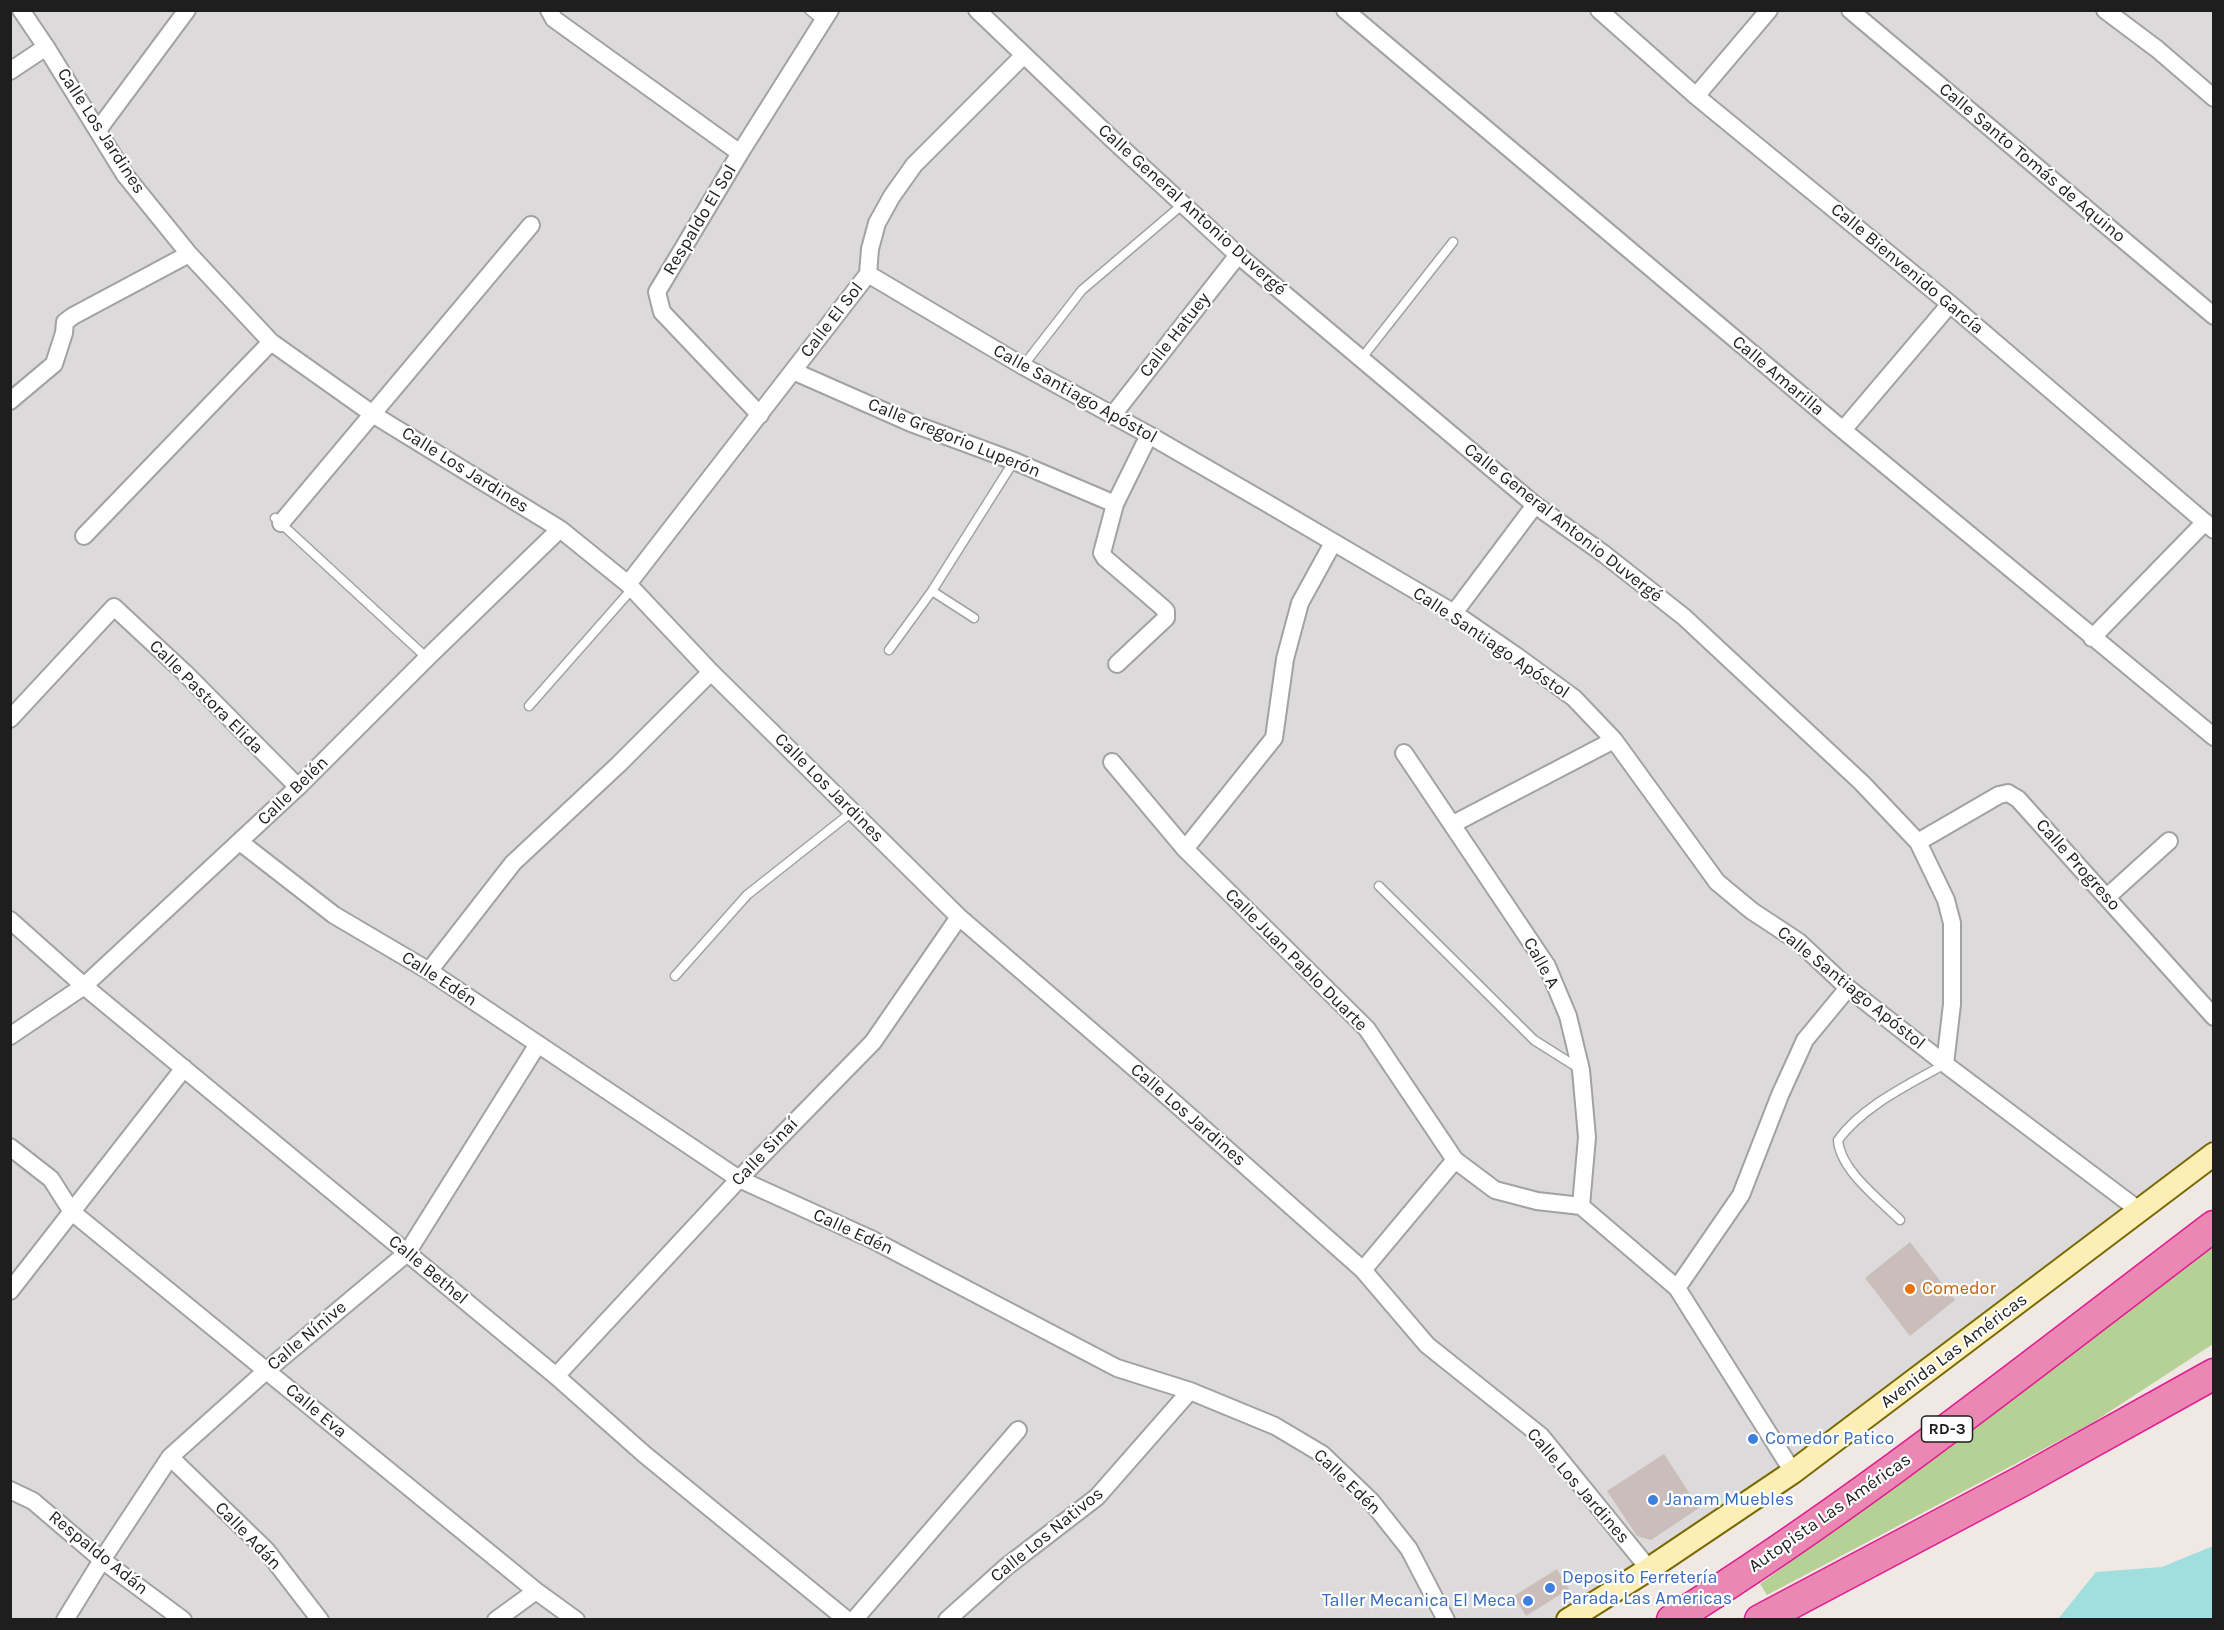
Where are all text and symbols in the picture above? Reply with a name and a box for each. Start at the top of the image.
street label: Calle Los Jardines [52,64,150,198]
street label: Calle Santo Tomás de Aquino [1934,79,2130,247]
street label: Calle General Antonio Duvergé [1093,120,1291,300]
street label: Respaldo El Sol [659,161,741,279]
street label: Calle Bienvenido García [1826,199,1988,339]
street label: Calle El Sol [796,278,868,362]
street label: Calle Hatuey [1135,288,1215,382]
street label: Calle Amarilla [1728,331,1828,421]
street label: Calle Santiago Apóstol [989,340,1161,448]
street label: Calle Gregorio Luperón [865,393,1043,483]
street label: Calle Los Jardines [397,422,533,518]
street label: Calle General Antonio Duvergé [1459,439,1667,607]
street label: Calle Santiago Apóstol [1409,583,1573,703]
street label: Calle Pastora Elida [145,636,267,758]
street label: Calle Los Jardines [770,729,888,847]
street label: Calle Belén [253,752,333,830]
street label: Calle Progreso [2031,815,2125,915]
street label: Calle Juan Pablo Duarte [1220,884,1372,1036]
street label: Calle Santiago Apóstol [1773,922,1929,1054]
street label: Calle A [1518,934,1564,992]
street label: Calle Edén [397,947,481,1011]
street label: Calle Los Jardines [1126,1059,1250,1171]
street label: Calle Sinaí [727,1113,803,1191]
street label: Calle Edén [810,1204,896,1260]
street label: Calle Bethel [384,1231,472,1309]
place label: Comedor [1922,1278,1996,1300]
marker: Comedor [1903,1282,1917,1296]
street label: Avenida Las Américas [1876,1289,2032,1413]
street label: Calle Nínive [263,1297,351,1375]
street label: Calle Eva [281,1379,351,1443]
road number: RD-3 [1922,1416,1972,1442]
street label: Calle Los Jardines [1522,1424,1634,1548]
place label: Comedor Patico [1765,1428,1894,1450]
marker: Comedor Patico [1746,1432,1760,1446]
street label: Calle Edén [1309,1445,1385,1519]
street label: Autopista Las Américas [1745,1449,1915,1577]
street label: Calle Los Nativos [986,1483,1108,1587]
place label: Janam Muebles [1665,1489,1794,1511]
marker: Janam Muebles [1646,1493,1660,1507]
street label: Calle Adán [210,1497,286,1575]
street label: Respaldo Adán [44,1506,152,1600]
place label: Deposito Ferretería Parada Las Americas [1562,1567,1732,1610]
marker: Deposito Ferretería Parada Las Americas [1543,1581,1557,1595]
place label: Taller Mecanica El Meca [1322,1590,1516,1612]
marker: Taller Mecanica El Meca [1521,1594,1535,1608]

